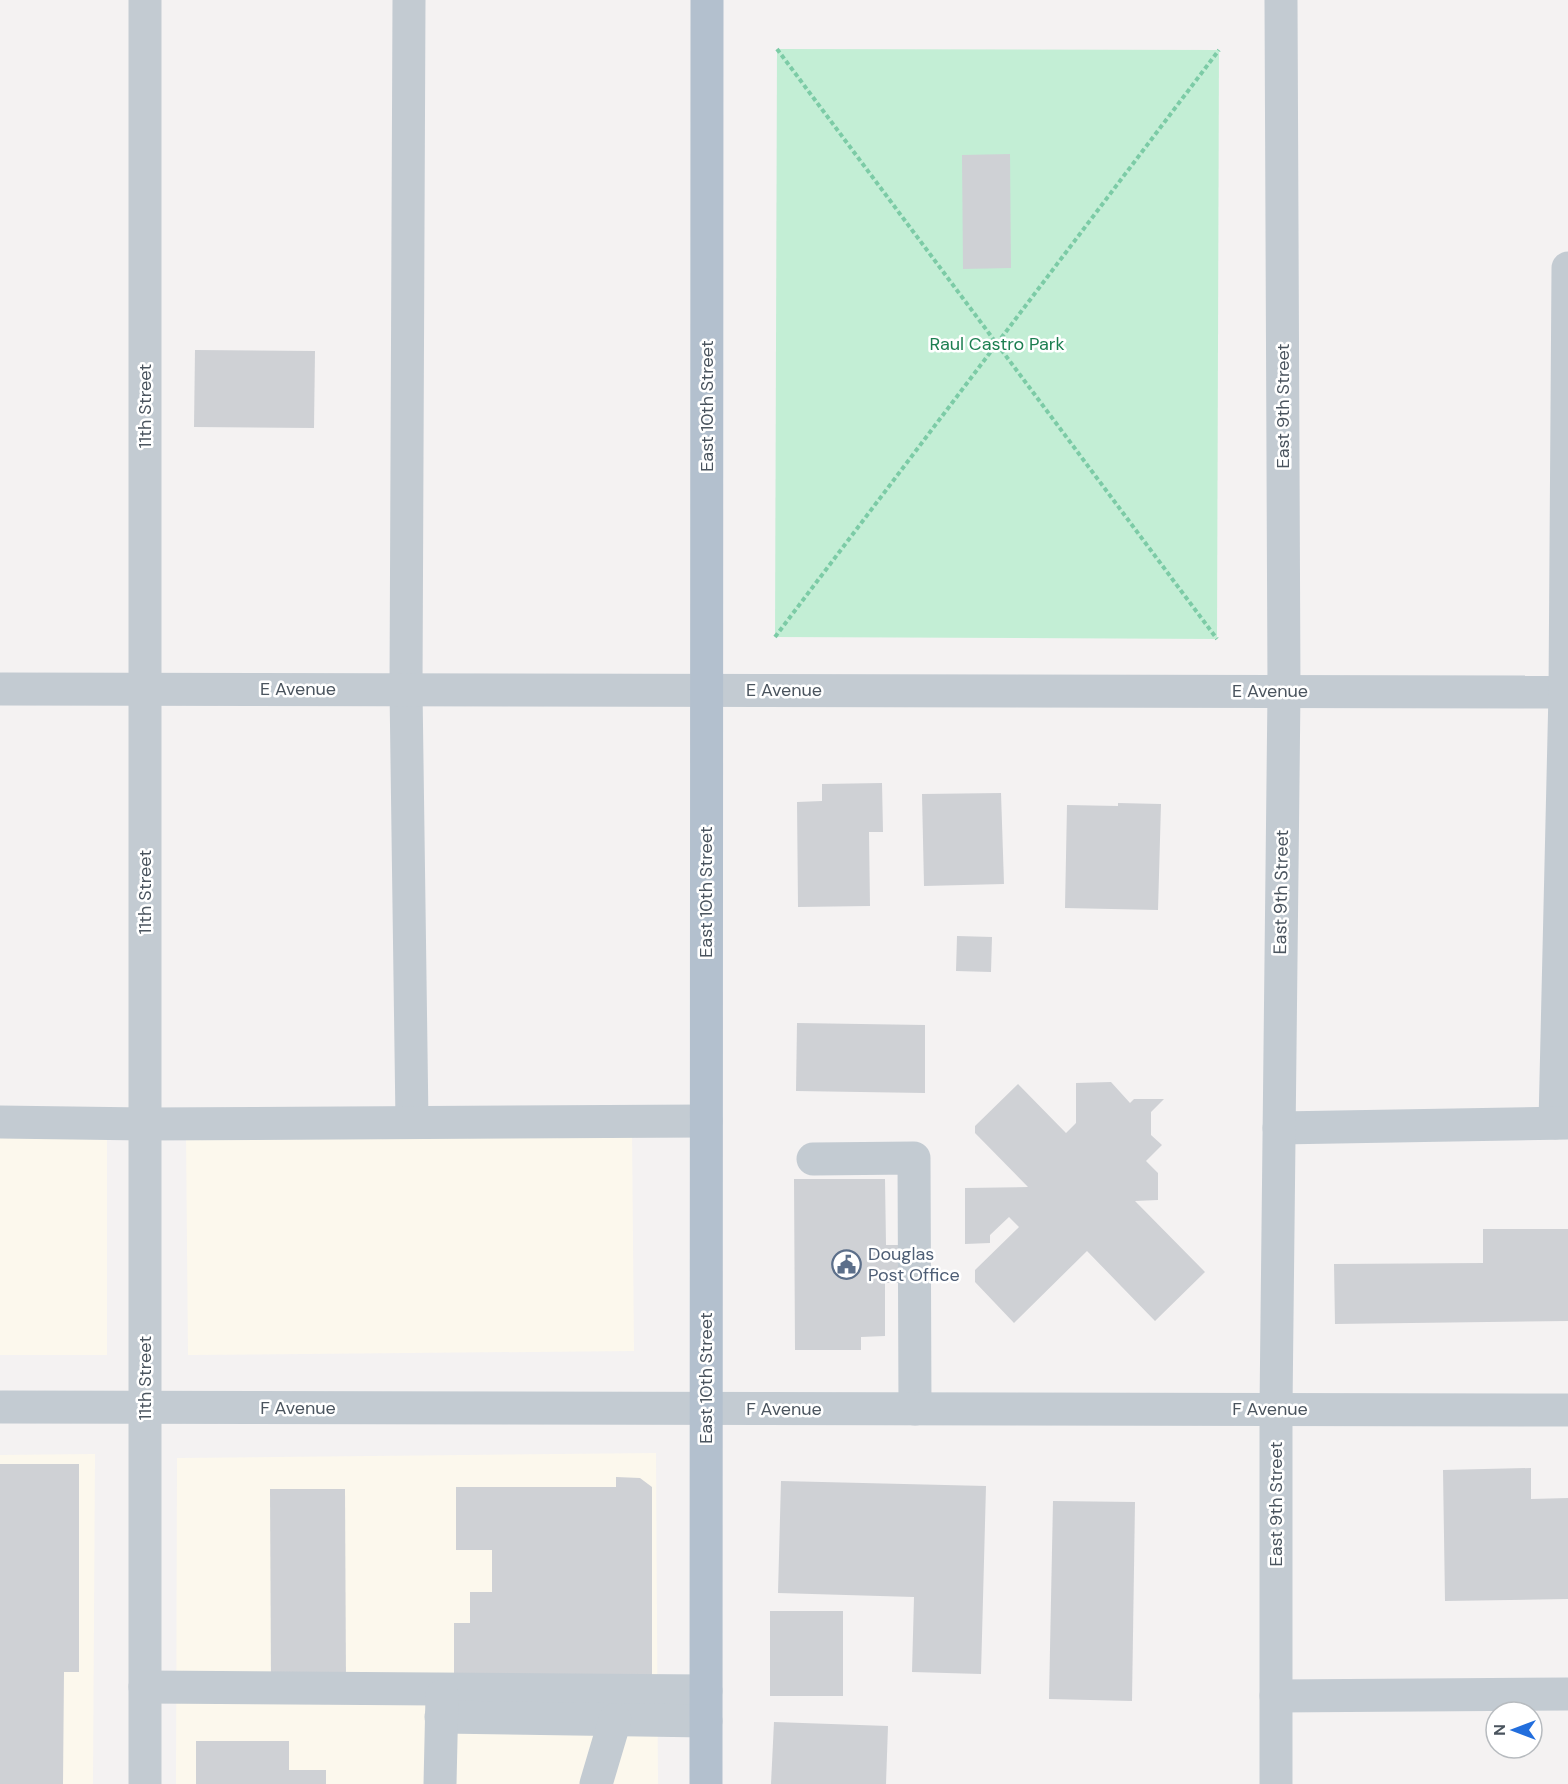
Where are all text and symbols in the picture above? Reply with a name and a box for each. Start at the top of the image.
park label: Raul Castro Park [929,332,1065,356]
street label: East 10th Street [695,340,719,472]
street label: East 9th Street [1271,344,1295,468]
street label: 11th Street [133,364,157,448]
street label: E Avenue [260,677,336,701]
street label: E Avenue [746,678,822,702]
street label: E Avenue [1232,679,1308,703]
street label: East 10th Street [694,826,718,958]
street label: East 9th Street [1268,829,1294,955]
street label: 11th Street [133,850,157,934]
place label: Douglas Post Office [868,1242,960,1287]
public building icon: Douglas Post Office [831,1248,863,1280]
street label: East 10th Street [694,1312,718,1444]
street label: 11th Street [133,1336,157,1420]
street label: F Avenue [260,1396,336,1420]
street label: F Avenue [746,1397,822,1421]
street label: F Avenue [1232,1397,1308,1421]
street label: East 9th Street [1264,1442,1288,1566]
north arrow [1484,1700,1544,1760]
text: N [1489,1724,1510,1736]

